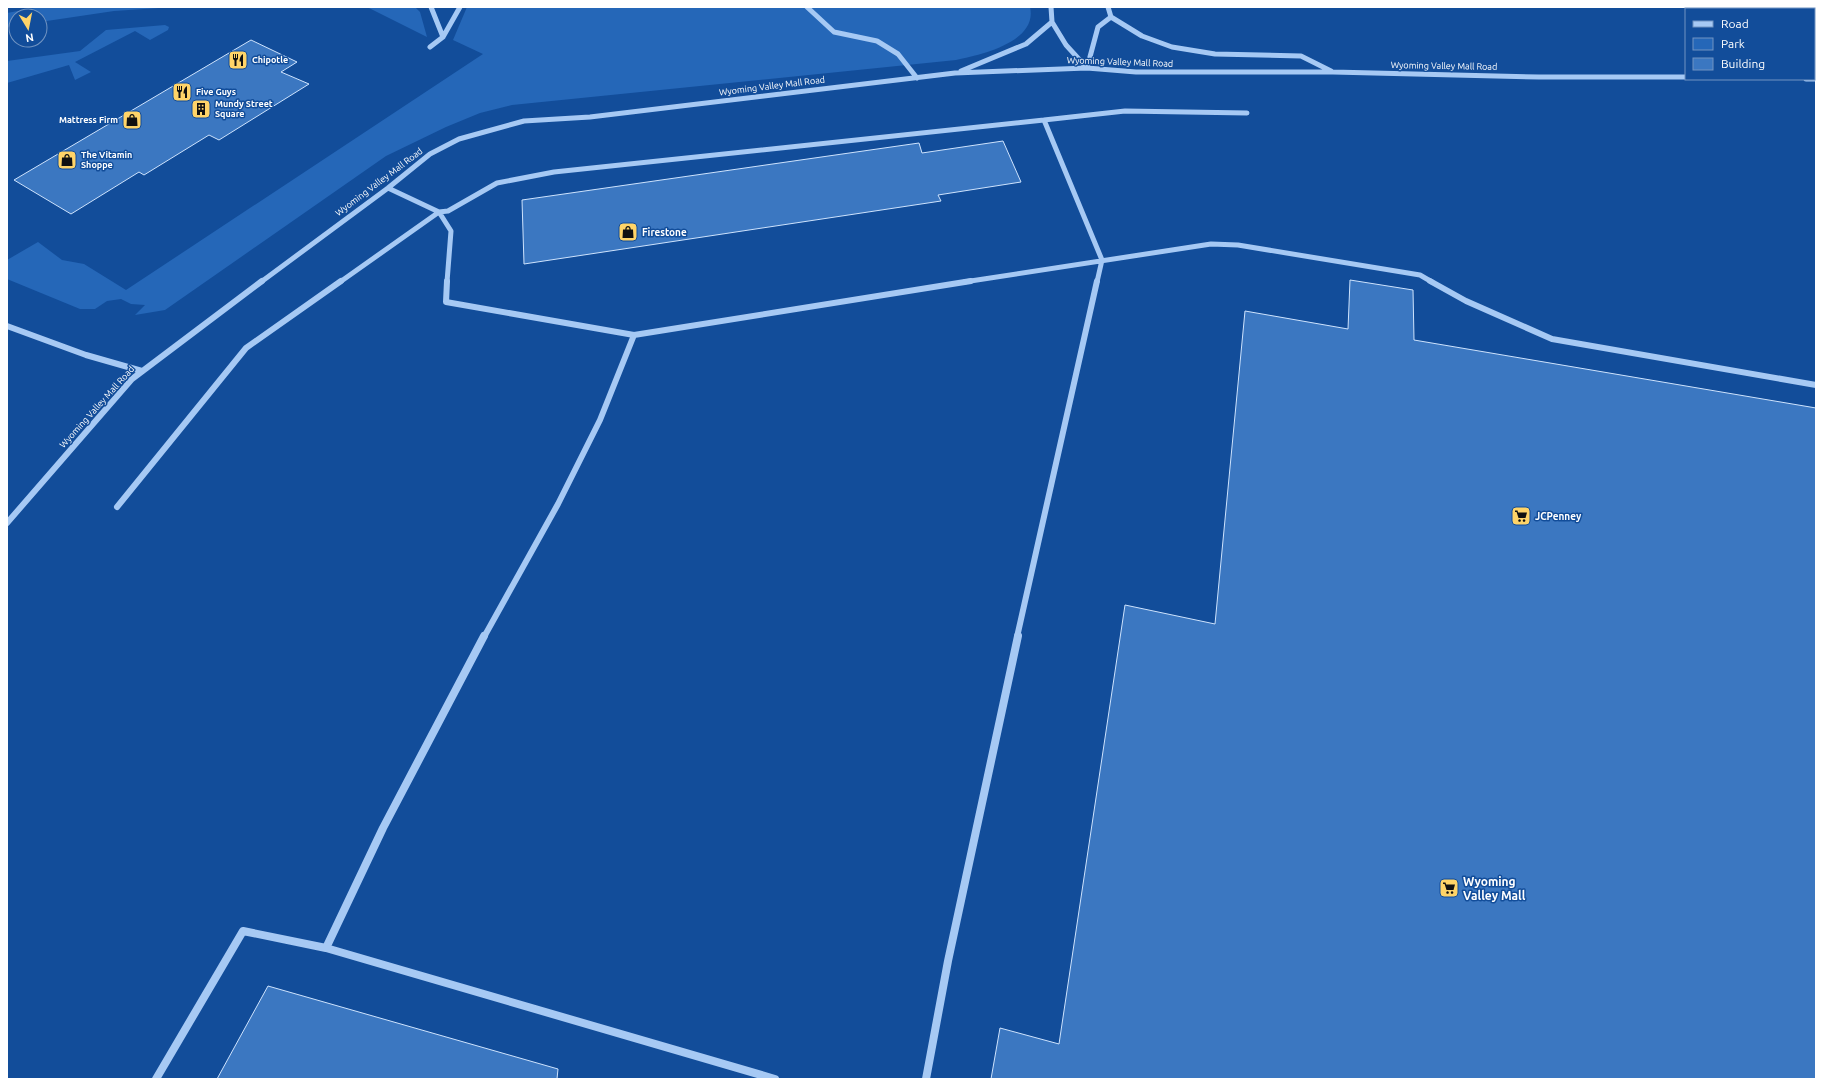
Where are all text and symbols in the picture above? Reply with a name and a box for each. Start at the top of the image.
north arrow [8,8,48,48]
legend [1685,8,1815,80]
text: Road [1721,17,1749,30]
text: N [25,31,35,44]
text: Park [1721,37,1745,50]
restaurant icon: Chipotle [227,49,249,71]
place label: Chipotle [252,55,288,65]
street label: Wyoming Valley Mall Road [1067,55,1173,69]
text: Building [1721,57,1765,70]
street label: Wyoming Valley Mall Road [1391,60,1497,72]
street label: Wyoming Valley Mall Road [719,75,825,97]
restaurant icon: Five Guys [171,81,193,103]
place label: Five Guys [196,87,236,97]
building icon: Mundy Street Square [190,98,212,120]
place label: Mundy Street Square [215,99,273,119]
shop icon: Mattress Firm [121,109,143,131]
place label: Mattress Firm [59,115,118,125]
street label: Wyoming Valley Mall Road [333,146,425,218]
shop icon: The Vitamin Shoppe [56,149,78,171]
place label: The Vitamin Shoppe [81,150,132,170]
shop icon: Firestone [617,221,639,243]
place label: Firestone [642,227,687,238]
street label: Wyoming Valley Mall Road [58,364,136,450]
supermarket icon: JCPenney [1510,505,1532,527]
place label: JCPenney [1535,511,1582,522]
place label: Wyoming Valley Mall [1463,875,1526,902]
supermarket icon: Wyoming Valley Mall [1438,877,1460,899]

